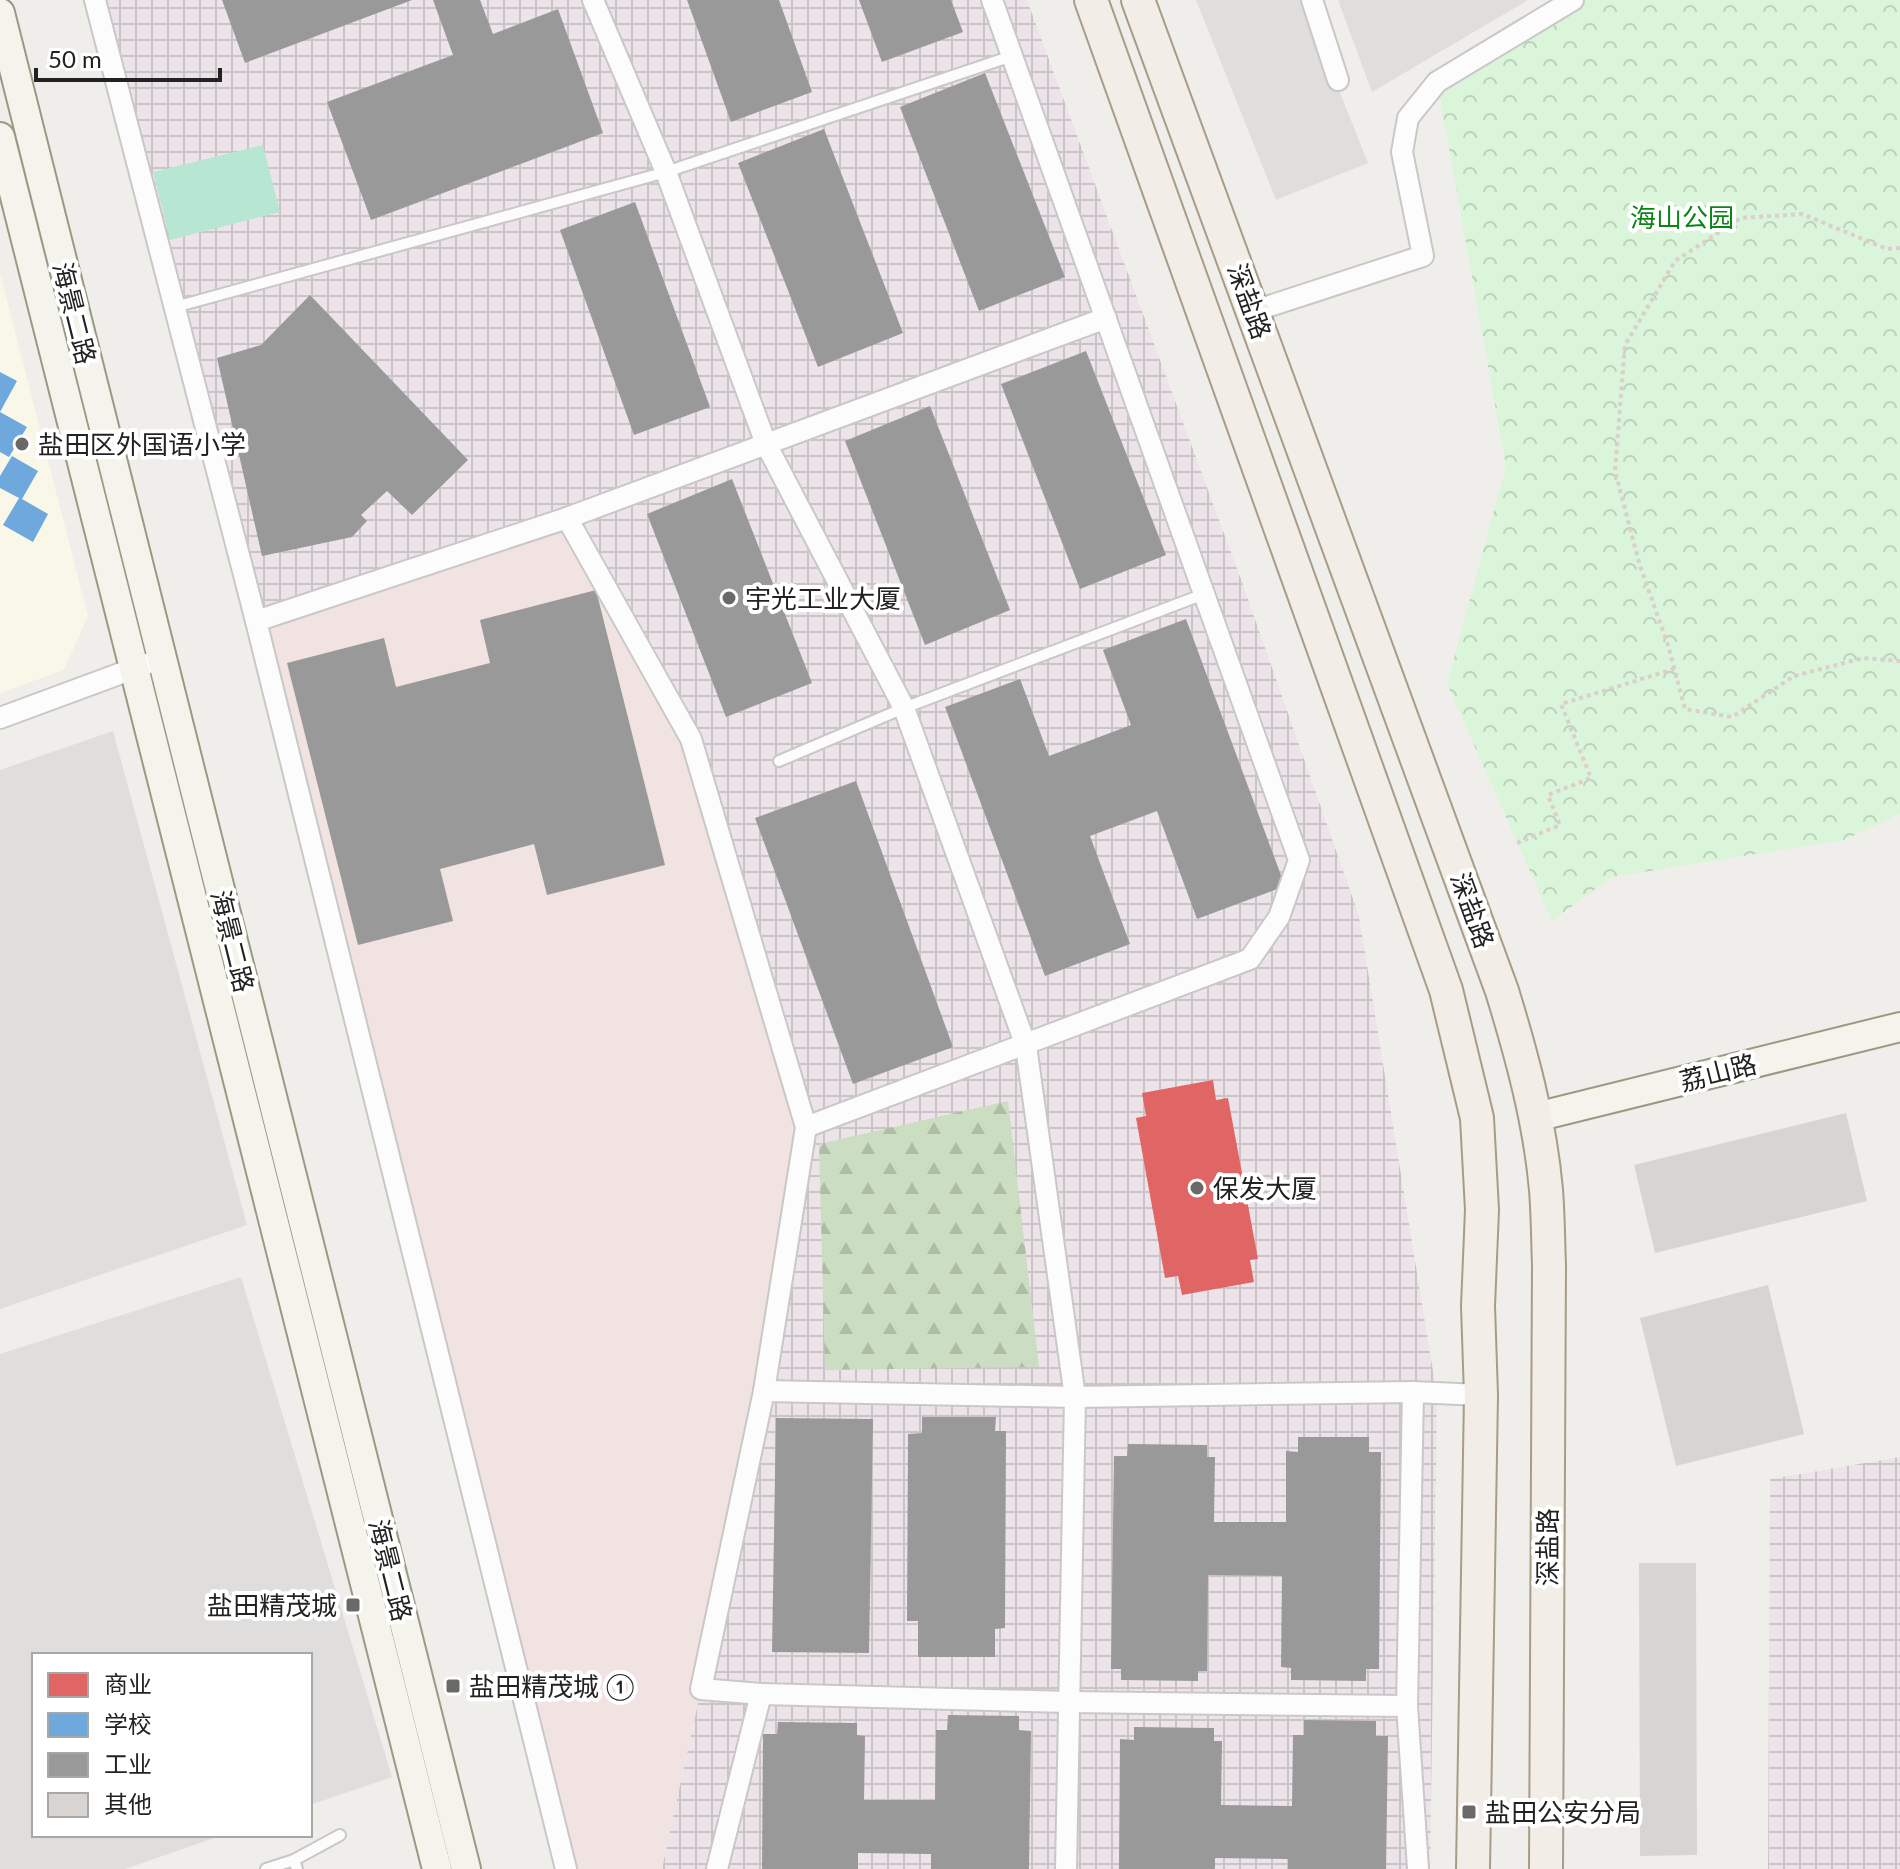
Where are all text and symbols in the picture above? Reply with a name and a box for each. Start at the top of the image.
scale bar [36,32,220,82]
text: 50 m [48,44,102,73]
park label: 海山公园 [1630,201,1734,233]
street label: 海景二路 [47,259,103,367]
street label: 深盐路 [1222,259,1278,343]
place label: 盐田区外国语小学 [38,428,246,460]
marker: 盐田区外国语小学 [13,435,31,453]
place label: 宇光工业大厦 [745,582,901,614]
marker: 宇光工业大厦 [720,589,738,607]
street label: 深盐路 [1445,868,1501,952]
street label: 海景二路 [205,887,261,995]
street label: 荔山路 [1676,1047,1760,1097]
place label: 保发大厦 [1213,1172,1317,1204]
marker: 保发大厦 [1188,1179,1206,1197]
street label: 深盐路 [1531,1508,1563,1586]
street label: 海景二路 [363,1516,419,1624]
place label: 盐田精茂城 [207,1589,337,1621]
marker: 盐田精茂城 [344,1596,362,1614]
legend [32,1653,312,1837]
text: 商业 [104,1669,152,1698]
place label: 盐田精茂城 ① [469,1670,634,1702]
marker: 盐田精茂城 ① [444,1677,462,1695]
text: 学校 [104,1709,152,1738]
text: 工业 [104,1749,152,1778]
text: 其他 [104,1789,152,1818]
place label: 盐田公安分局 [1485,1796,1641,1828]
marker: 盐田公安分局 [1460,1803,1478,1821]

